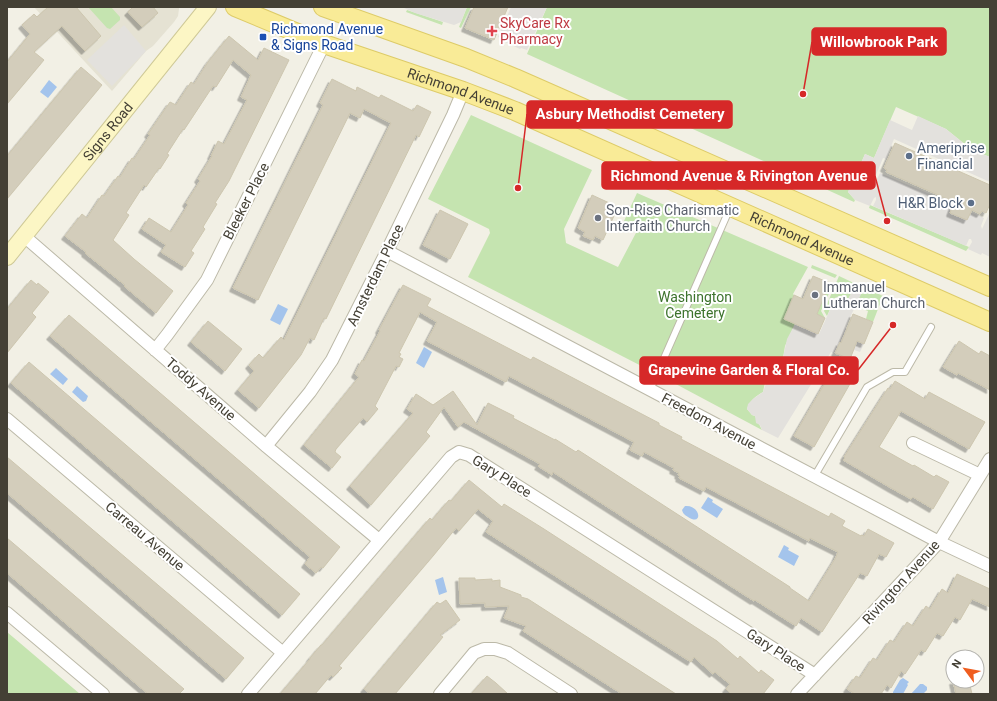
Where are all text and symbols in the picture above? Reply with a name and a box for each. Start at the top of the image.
place label: SkyCare Rx Pharmacy [500,15,570,47]
place label: Richmond Avenue & Signs Road [271,21,383,53]
marker: SkyCare Rx Pharmacy [487,26,497,36]
callout: Willowbrook Park [812,28,946,55]
marker: Richmond Avenue & Signs Road [258,32,268,42]
text: Willowbrook Park [820,33,939,51]
street label: Richmond Avenue [405,65,516,118]
street label: Signs Road [80,99,136,164]
callout: Asbury Methodist Cemetery [527,101,732,128]
text: Asbury Methodist Cemetery [536,105,725,123]
place label: Ameriprise Financial [917,140,985,172]
marker: Ameriprise Financial [904,151,914,161]
street label: Bleeker Place [220,160,272,242]
callout: Richmond Avenue & Rivington Avenue [602,162,875,189]
text: Richmond Avenue & Rivington Avenue [610,167,868,185]
place label: H&R Block [898,195,964,211]
marker: H&R Block [966,198,976,208]
place label: Son-Rise Charismatic Interfaith Church [606,202,739,234]
street label: Richmond Avenue [748,208,857,269]
marker: Son-Rise Charismatic Interfaith Church [593,213,603,223]
street label: Amsterdam Place [343,222,407,328]
place label: Immanuel Lutheran Church [823,279,925,311]
park label: Washington Cemetery [658,289,732,321]
marker: Immanuel Lutheran Church [810,290,820,300]
street label: Toddy Avenue [163,354,239,424]
callout: Grapevine Garden & Floral Co. [640,357,858,384]
text: Grapevine Garden & Floral Co. [648,361,850,379]
street label: Freedom Avenue [659,389,759,453]
street label: Gary Place [469,452,535,500]
street label: Carreau Avenue [102,498,188,574]
street label: Rivington Avenue [859,537,943,627]
street label: Gary Place [744,625,808,675]
north arrow [945,649,985,689]
text: N [949,657,965,671]

